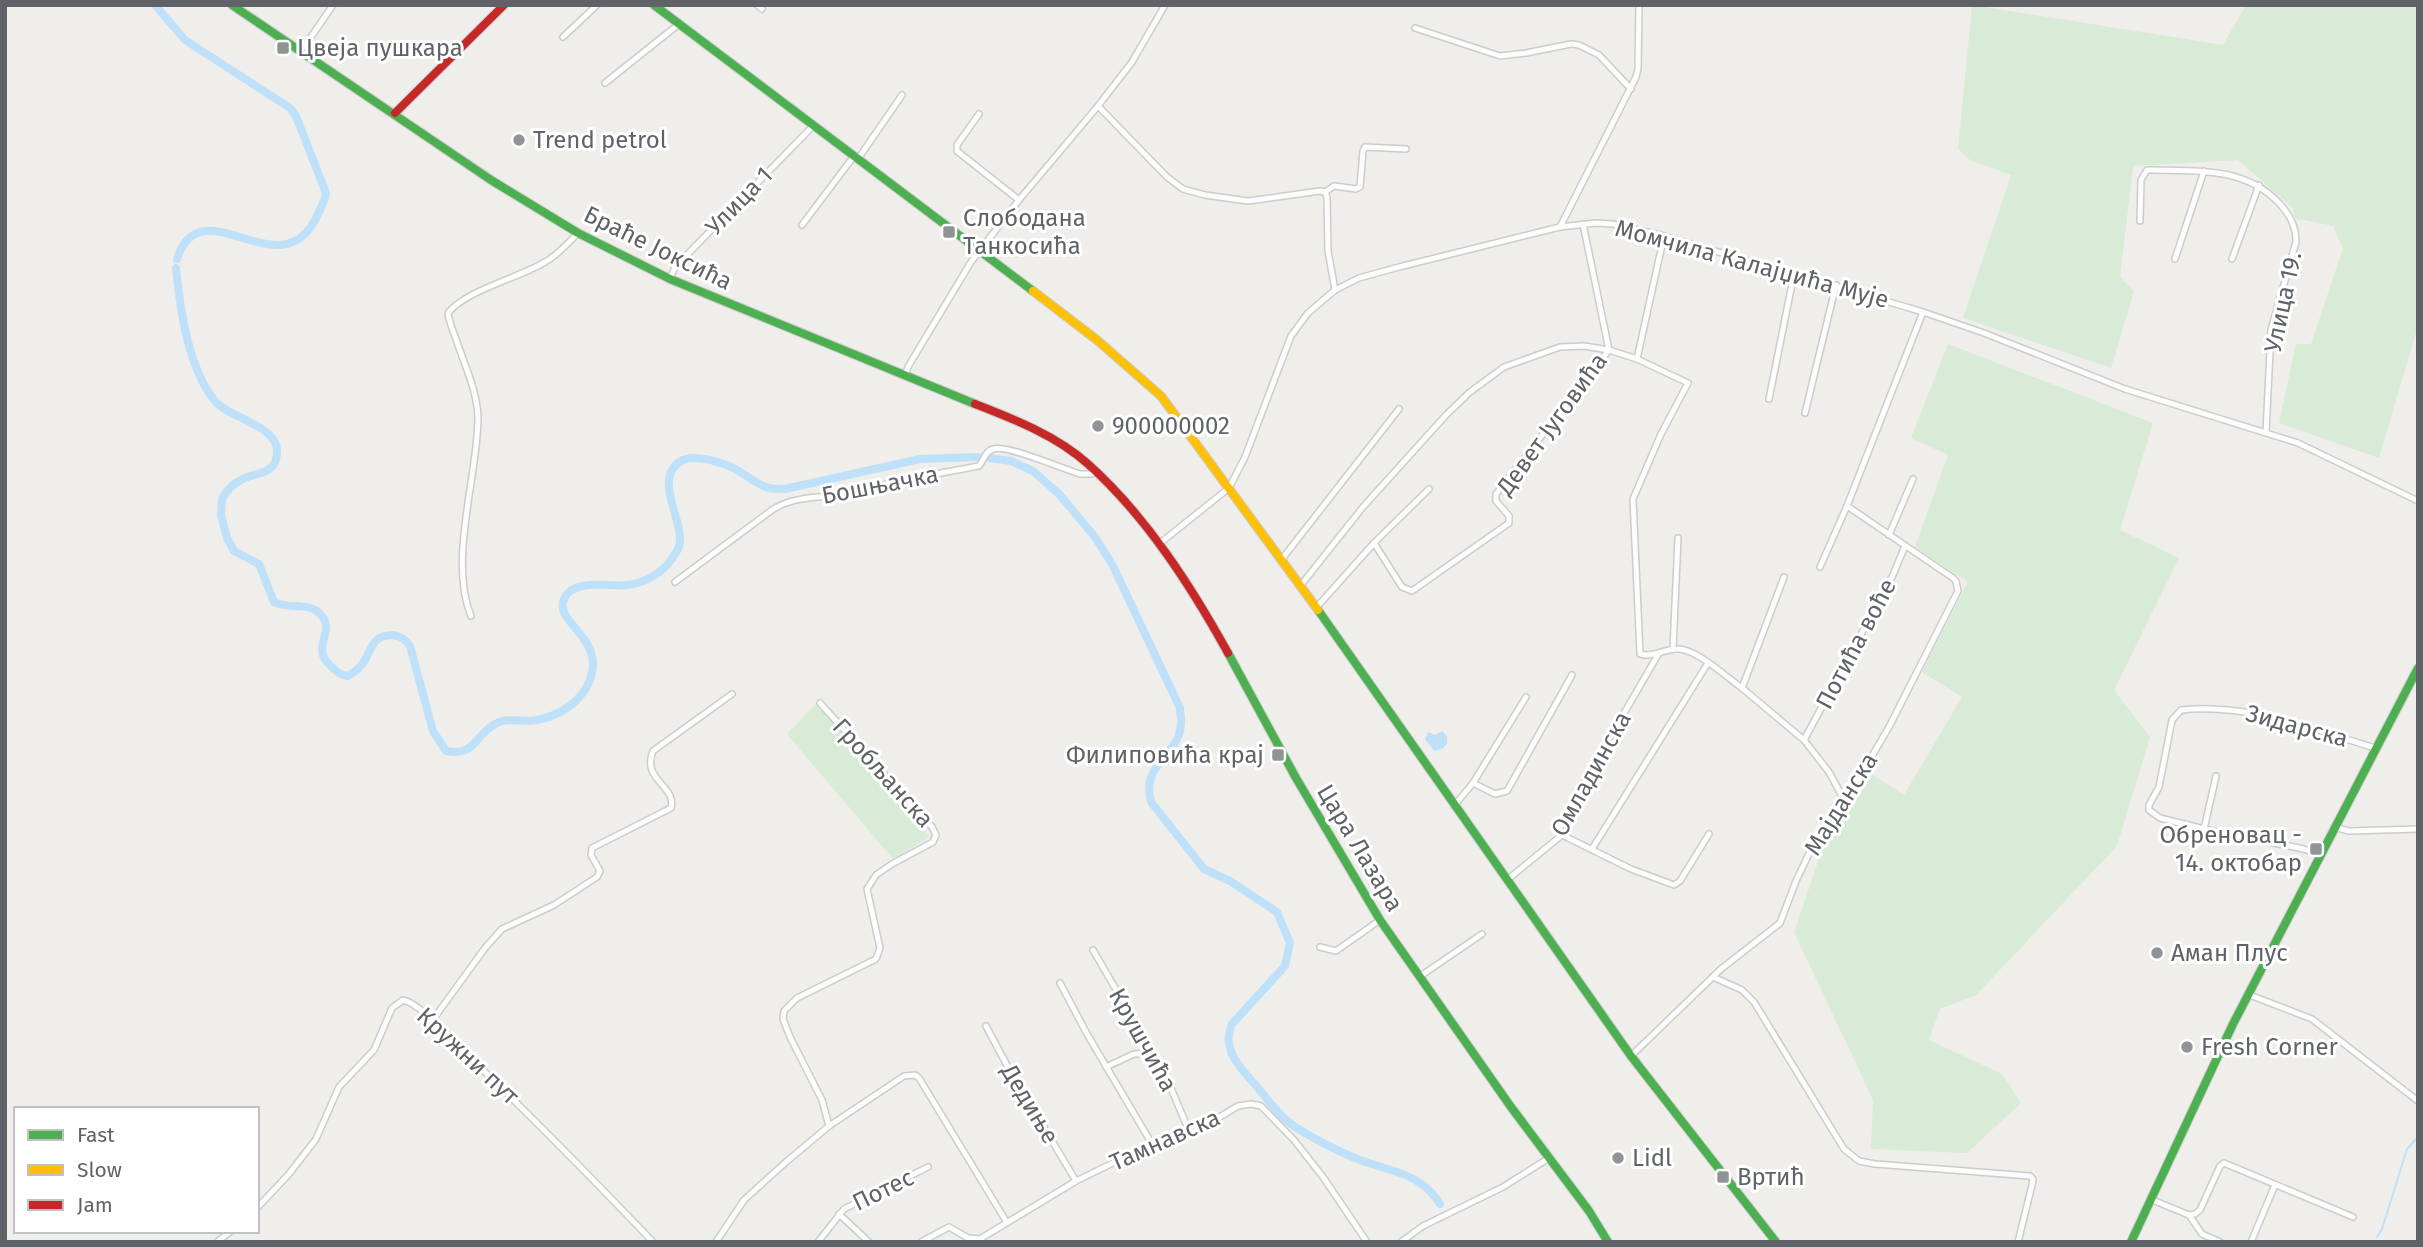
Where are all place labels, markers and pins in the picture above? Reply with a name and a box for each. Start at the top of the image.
place label: Цвеја пушкара [297,34,463,62]
marker: Цвеја пушкара [275,40,291,56]
place label: Trend petrol [533,126,667,154]
marker: Trend petrol [511,132,527,148]
place label: Слободана Танкосића [963,204,1086,260]
marker: Слободана Танкосића [941,224,957,240]
place label: 900000002 [1112,412,1230,440]
marker: 900000002 [1090,418,1106,434]
place label: Филиповића крај [1066,741,1264,769]
marker: Филиповића крај [1270,747,1286,763]
place label: Обреновац - 14. октобар [2159,821,2302,877]
marker: Обреновац - 14. октобар [2308,841,2324,857]
place label: Аман Плус [2171,939,2288,967]
marker: Аман Плус [2149,945,2165,961]
place label: Fresh Corner [2201,1033,2339,1061]
marker: Fresh Corner [2179,1039,2195,1055]
place label: Lidl [1632,1144,1672,1172]
marker: Lidl [1610,1150,1626,1166]
place label: Вртић [1737,1163,1805,1191]
marker: Вртић [1715,1169,1731,1185]

